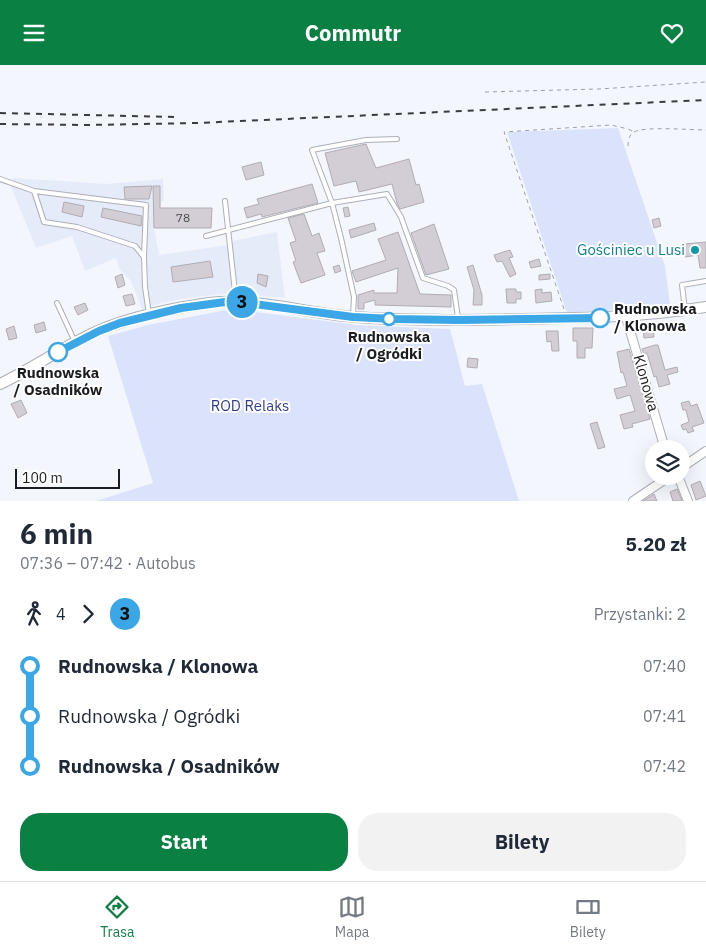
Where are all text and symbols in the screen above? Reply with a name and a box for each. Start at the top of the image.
text: Commutr [305,18,401,47]
icon: menu [20,19,48,47]
icon: heart [658,19,686,47]
house number: 78 [176,210,190,225]
place label: Gościniec u Lusi [577,240,685,259]
marker: Gościniec u Lusi [689,244,701,256]
line badge: 3 [226,286,258,318]
text: 3 [237,290,247,313]
place label: Rudnowska / Klonowa [614,299,697,335]
marker: Rudnowska / Klonowa [590,308,610,328]
marker: Rudnowska / Ogródki [382,312,396,326]
place label: Rudnowska / Ogródki [348,327,431,363]
marker: Rudnowska / Osadników [48,342,68,362]
street label: Klonowa [629,352,664,413]
place label: Rudnowska / Osadników [14,363,103,399]
park label: ROD Relaks [211,396,289,415]
map controls [645,440,690,485]
button: layers [645,440,690,485]
scale bar [15,466,120,489]
text: 100 m [22,469,63,487]
text: 6 min [20,515,93,552]
text: 5.20 zł [626,532,686,556]
text: 07:36 – 07:42 · Autobus [20,553,196,573]
icon: walk [20,600,48,628]
icon: forward [74,600,102,628]
text: 3 [120,602,130,625]
text: 4 [56,604,66,624]
text: Przystanki: 2 [594,604,686,624]
text: Rudnowska / Klonowa [58,654,258,678]
text: 07:40 [643,656,686,676]
text: Rudnowska / Ogródki [58,704,240,728]
text: 07:41 [643,706,686,726]
text: Rudnowska / Osadników [58,754,280,778]
text: 07:42 [643,756,686,776]
button: Start [20,813,348,871]
button: Bilety [358,813,686,871]
tab: Trasa [100,893,134,941]
tab: Mapa [335,893,369,941]
tab: Bilety [570,893,606,941]

